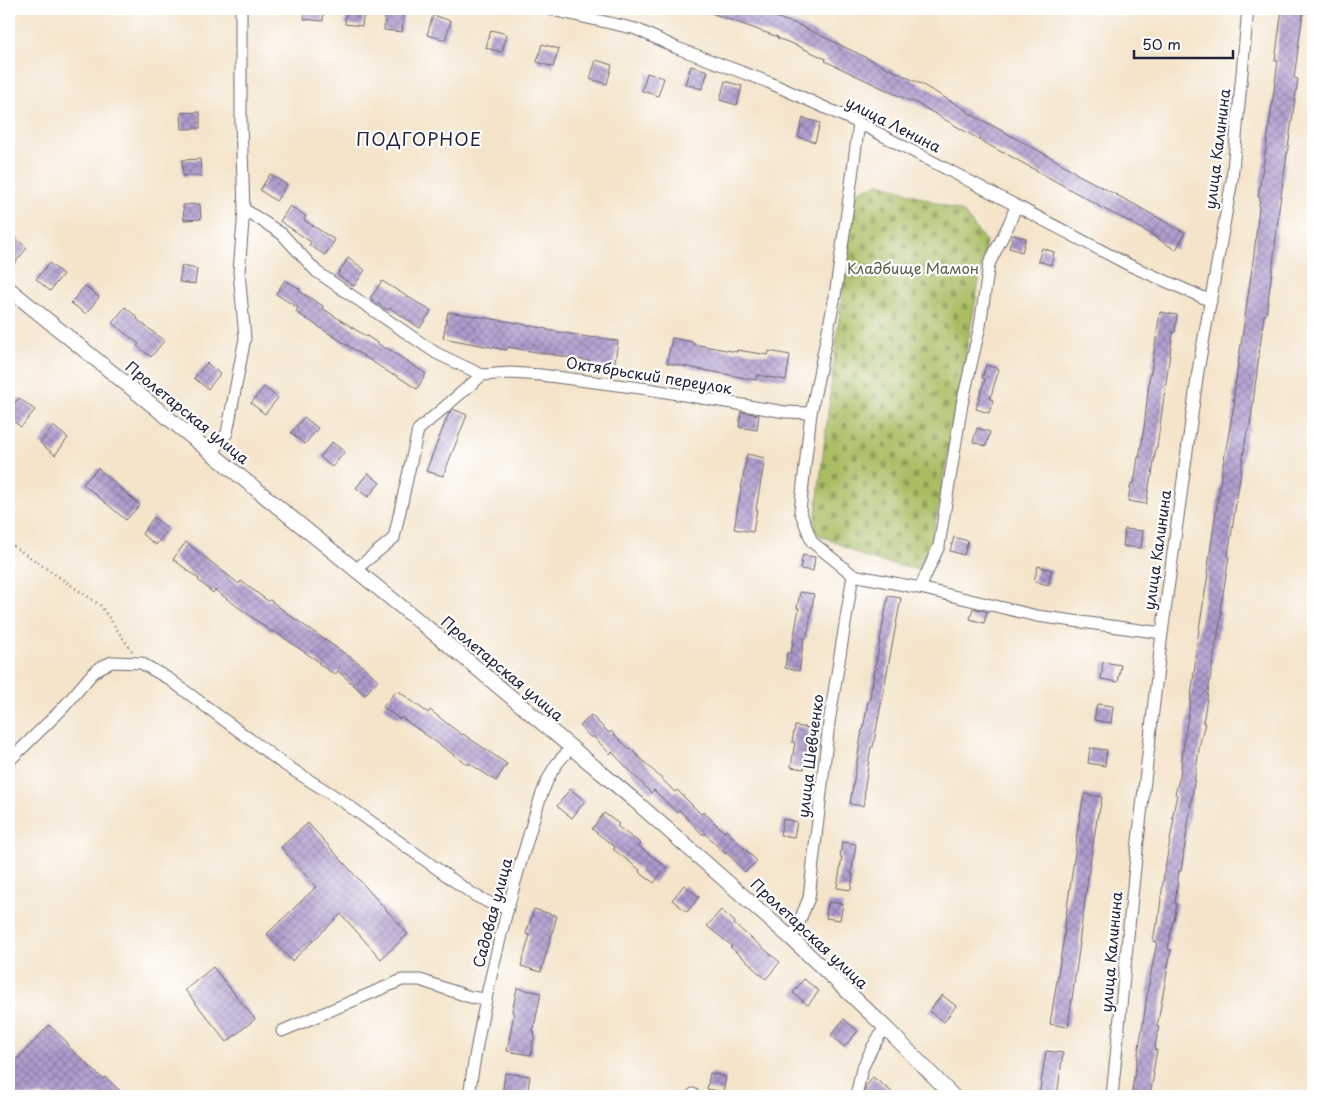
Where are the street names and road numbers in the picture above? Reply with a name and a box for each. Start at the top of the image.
street label: улица Калинина [1198,87,1235,210]
street label: улица Ленина [842,90,946,158]
street label: Октябрьский переулок [564,350,734,399]
street label: Пролетарская улица [121,355,255,469]
street label: улица Калинина [1137,488,1176,611]
street label: Пролетарская улица [437,610,569,726]
street label: улица Шевченко [791,693,829,819]
street label: Садовая улица [466,855,517,970]
street label: Пролетарская улица [746,872,874,994]
street label: улица Калинина [1094,890,1127,1013]

